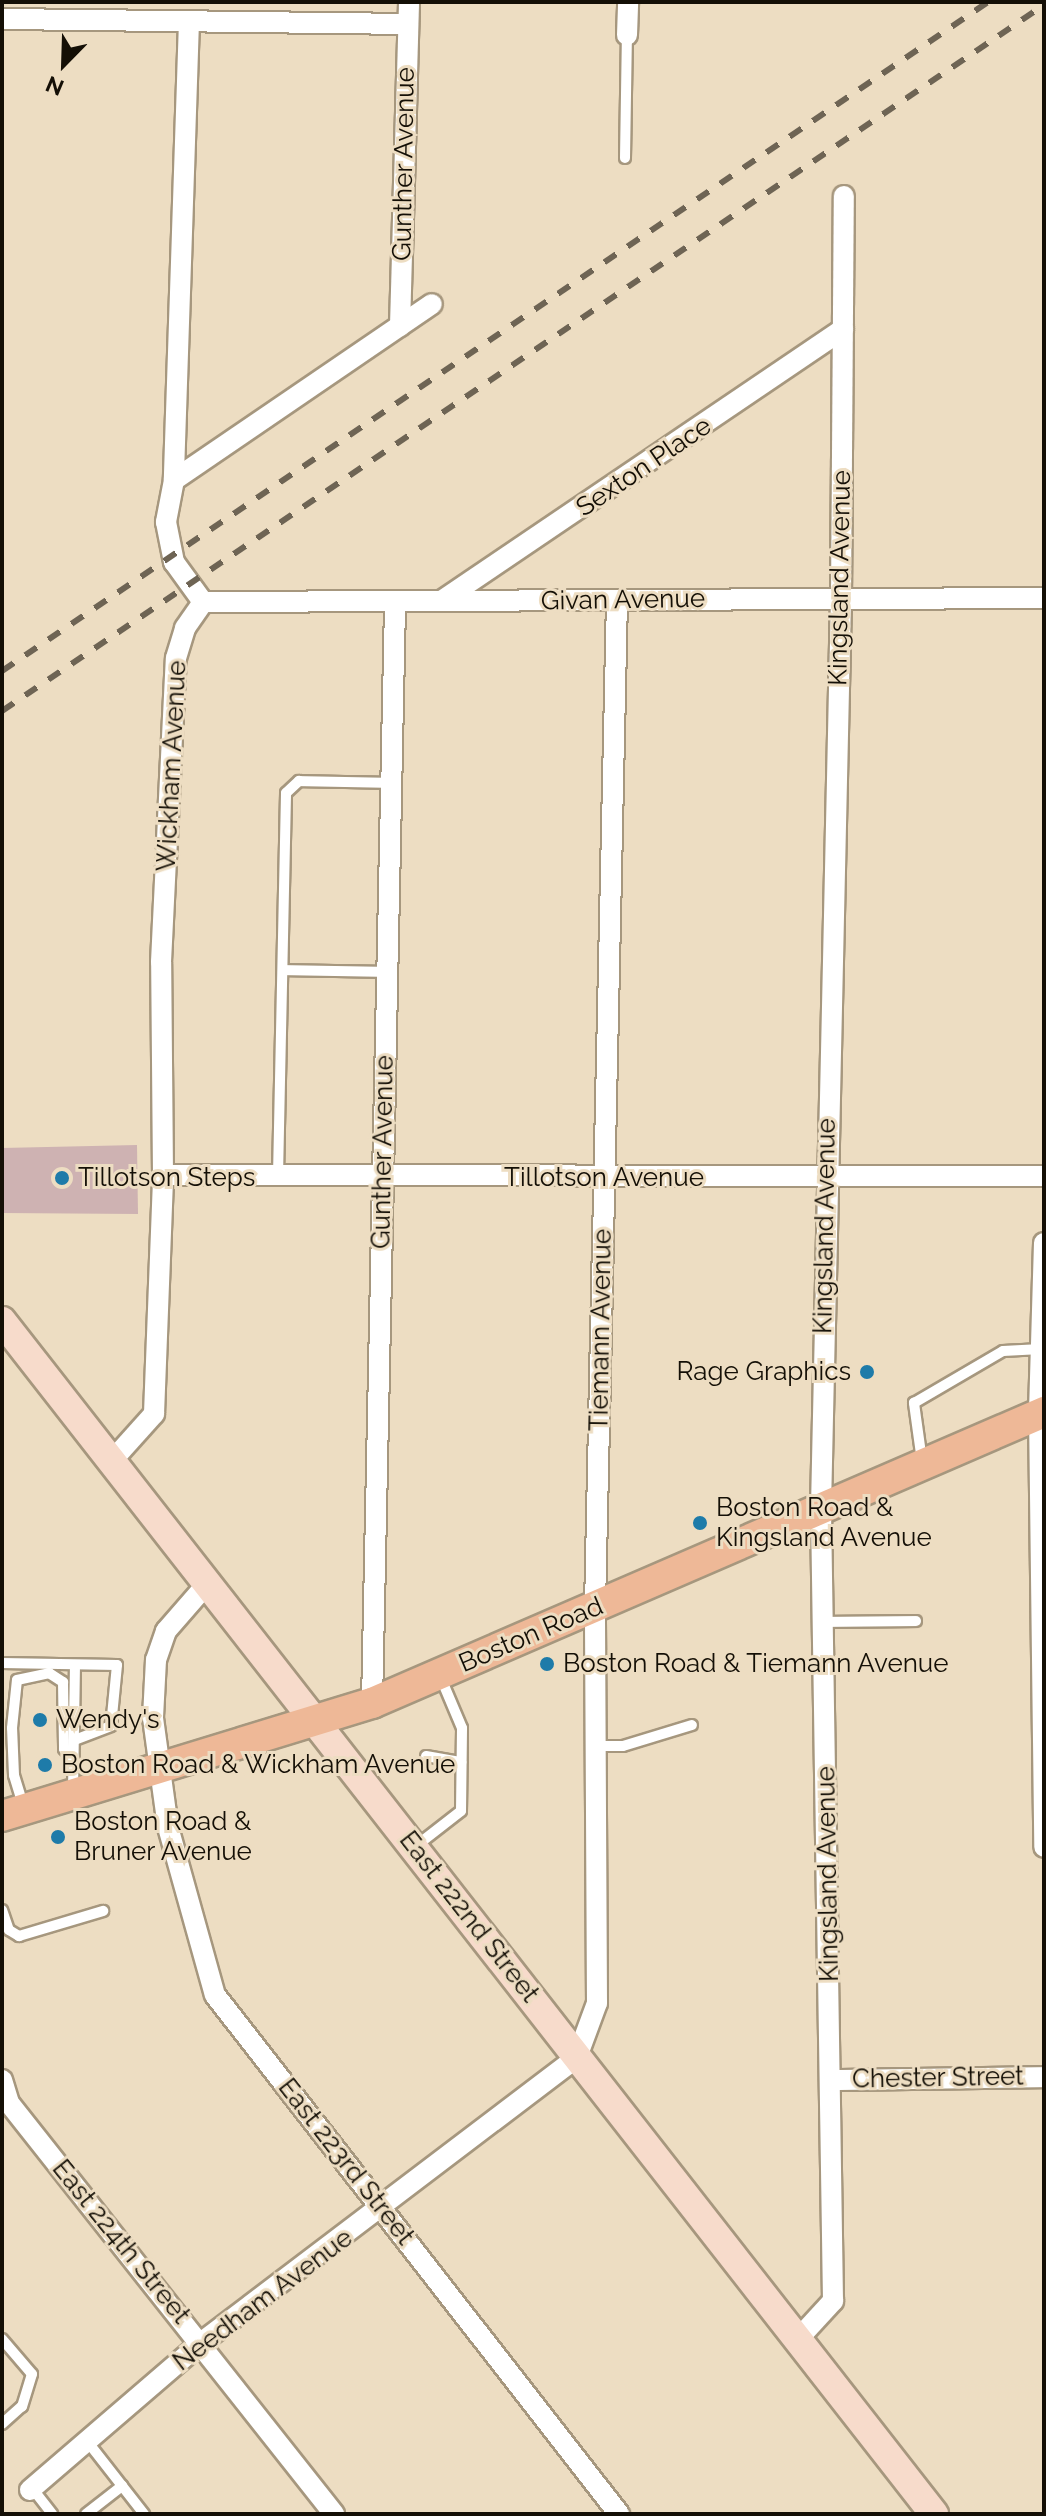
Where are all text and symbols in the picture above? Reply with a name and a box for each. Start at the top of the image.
north arrow [24,24,104,104]
street label: Gunther Avenue [387,66,421,262]
text: N [42,71,67,101]
street label: Sexton Place [571,410,717,524]
street label: Kingsland Avenue [823,469,857,687]
street label: Givan Avenue [540,583,706,617]
street label: Wickham Avenue [151,659,193,873]
street label: Gunther Avenue [366,1054,400,1250]
street label: Kingsland Avenue [808,1117,842,1335]
place label: Tillotson Steps [78,1162,255,1194]
street label: Tillotson Avenue [504,1162,704,1194]
marker: Tillotson Steps [53,1169,71,1187]
street label: Tiemann Avenue [584,1228,618,1432]
place label: Rage Graphics [677,1356,851,1388]
marker: Rage Graphics [858,1363,876,1381]
place label: Boston Road & Kingsland Avenue [716,1492,933,1554]
marker: Boston Road & Kingsland Avenue [691,1514,709,1532]
street label: Boston Road [454,1591,608,1679]
place label: Boston Road & Tiemann Avenue [563,1648,950,1680]
marker: Boston Road & Tiemann Avenue [538,1655,556,1673]
place label: Wendy's [56,1704,160,1736]
marker: Wendy's [31,1711,49,1729]
place label: Boston Road & Wickham Avenue [61,1749,457,1781]
marker: Boston Road & Wickham Avenue [36,1756,54,1774]
street label: Kingsland Avenue [811,1765,845,1983]
place label: Boston Road & Bruner Avenue [74,1806,253,1868]
street label: East 222nd Street [393,1825,545,2009]
marker: Boston Road & Bruner Avenue [49,1828,67,1846]
street label: Chester Street [852,2061,1024,2095]
street label: East 223rd Street [271,2073,421,2251]
street label: East 224th Street [45,2154,197,2330]
street label: Needham Avenue [167,2222,359,2378]

